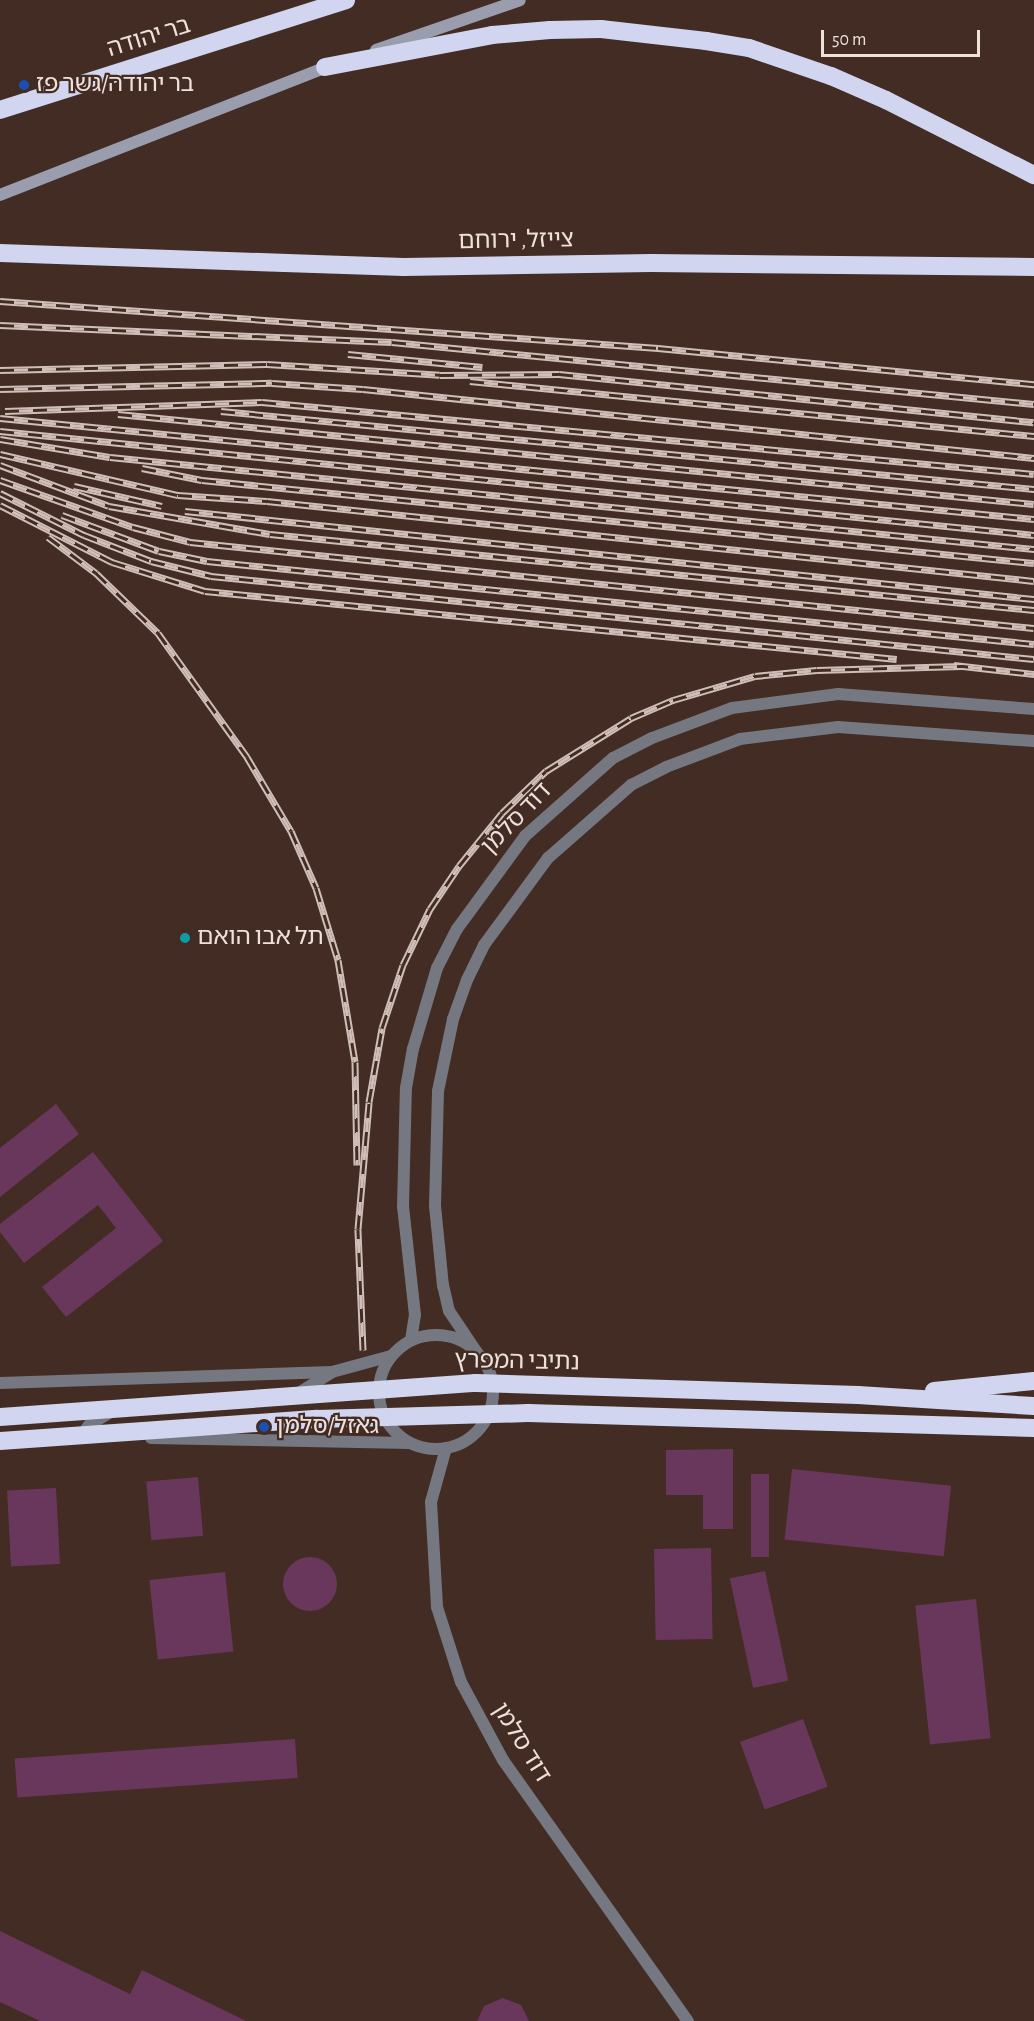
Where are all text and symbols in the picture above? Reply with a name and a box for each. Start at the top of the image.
street label: בר יהודה [104,12,194,64]
scale bar [824,18,983,56]
text: 50 m [832,31,866,49]
place label: בר יהודה/גשר פז [36,71,194,99]
marker: בר יהודה/גשר פז [17,78,31,92]
street label: צייזל, ירוחם [458,226,574,256]
street label: דוד סלמן [476,777,558,861]
place label: תל אבו הואם [197,924,324,952]
marker: תל אבו הואם [178,931,192,945]
street label: נתיבי המפרץ [454,1347,580,1377]
place label: גאזל/סלמן [276,1413,379,1441]
marker: גאזל/סלמן [257,1420,271,1434]
street label: דוד סלמן [485,1698,557,1788]

